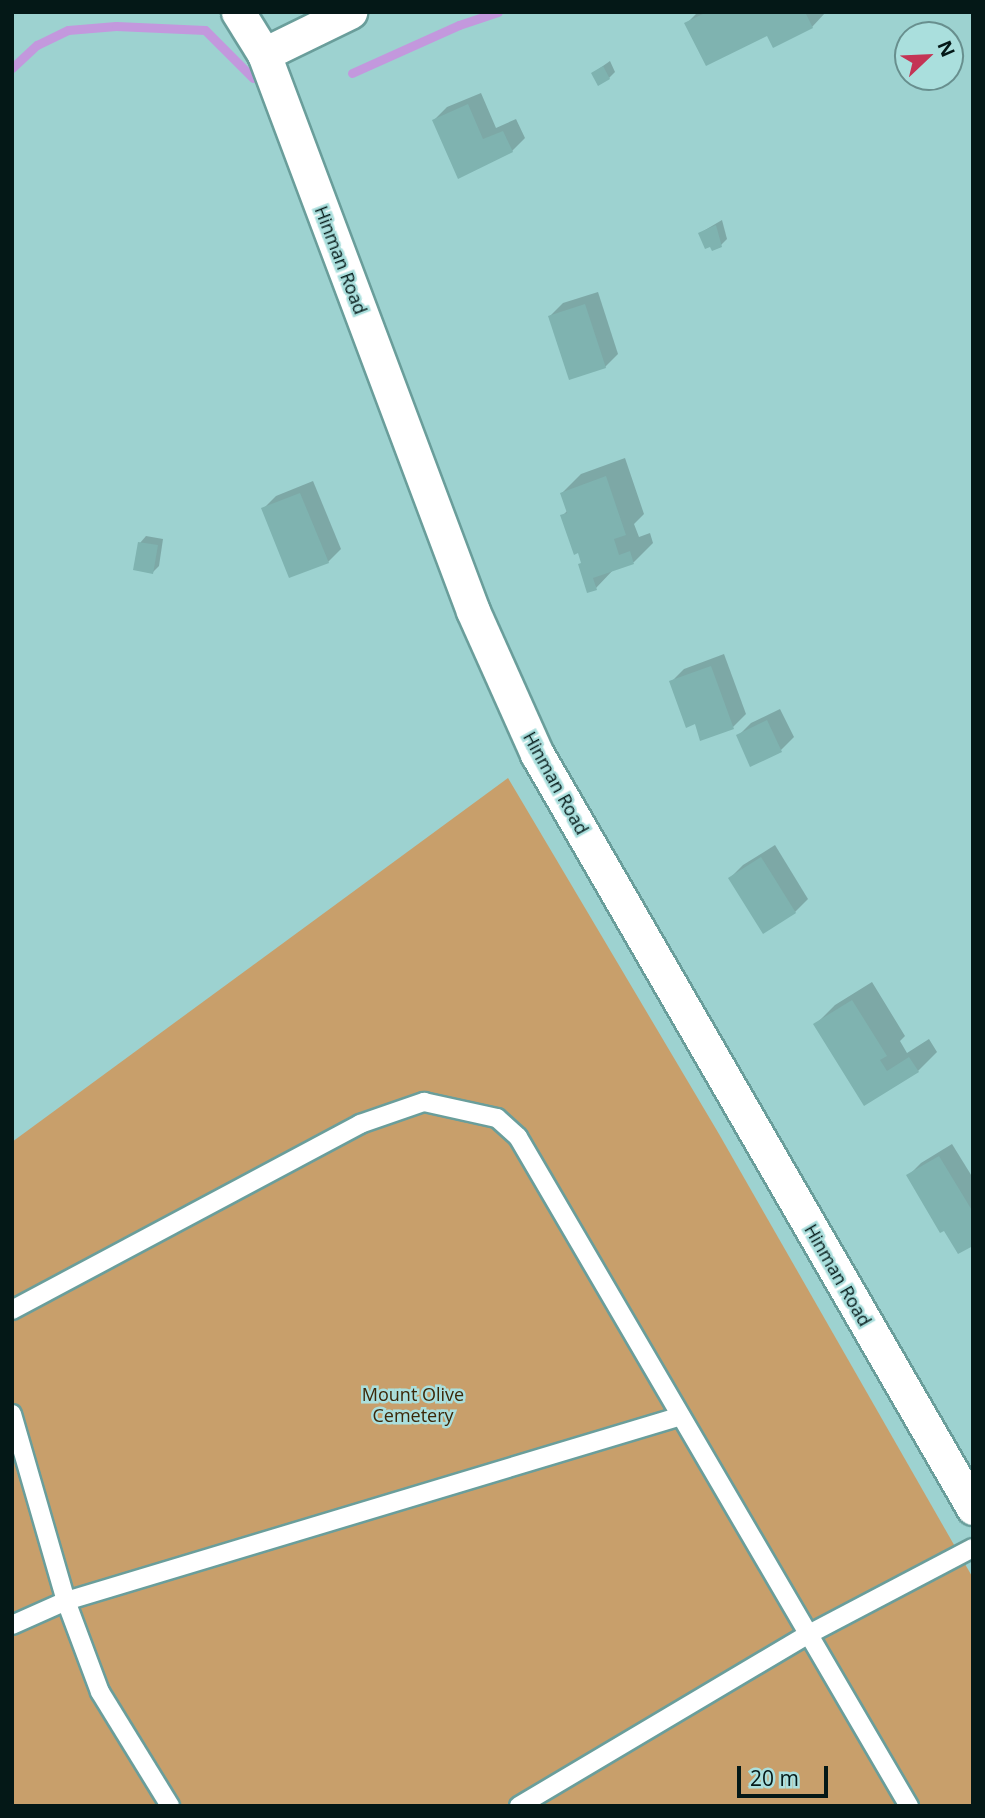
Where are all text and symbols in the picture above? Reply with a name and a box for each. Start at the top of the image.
north arrow [894,21,964,91]
text: N [932,36,961,61]
street label: Hinman Road [310,203,372,317]
street label: Hinman Road [519,728,593,838]
street label: Hinman Road [800,1220,876,1330]
park label: Mount Olive Cemetery [362,1384,464,1426]
scale bar [740,1752,831,1796]
text: 20 m [750,1764,799,1792]

